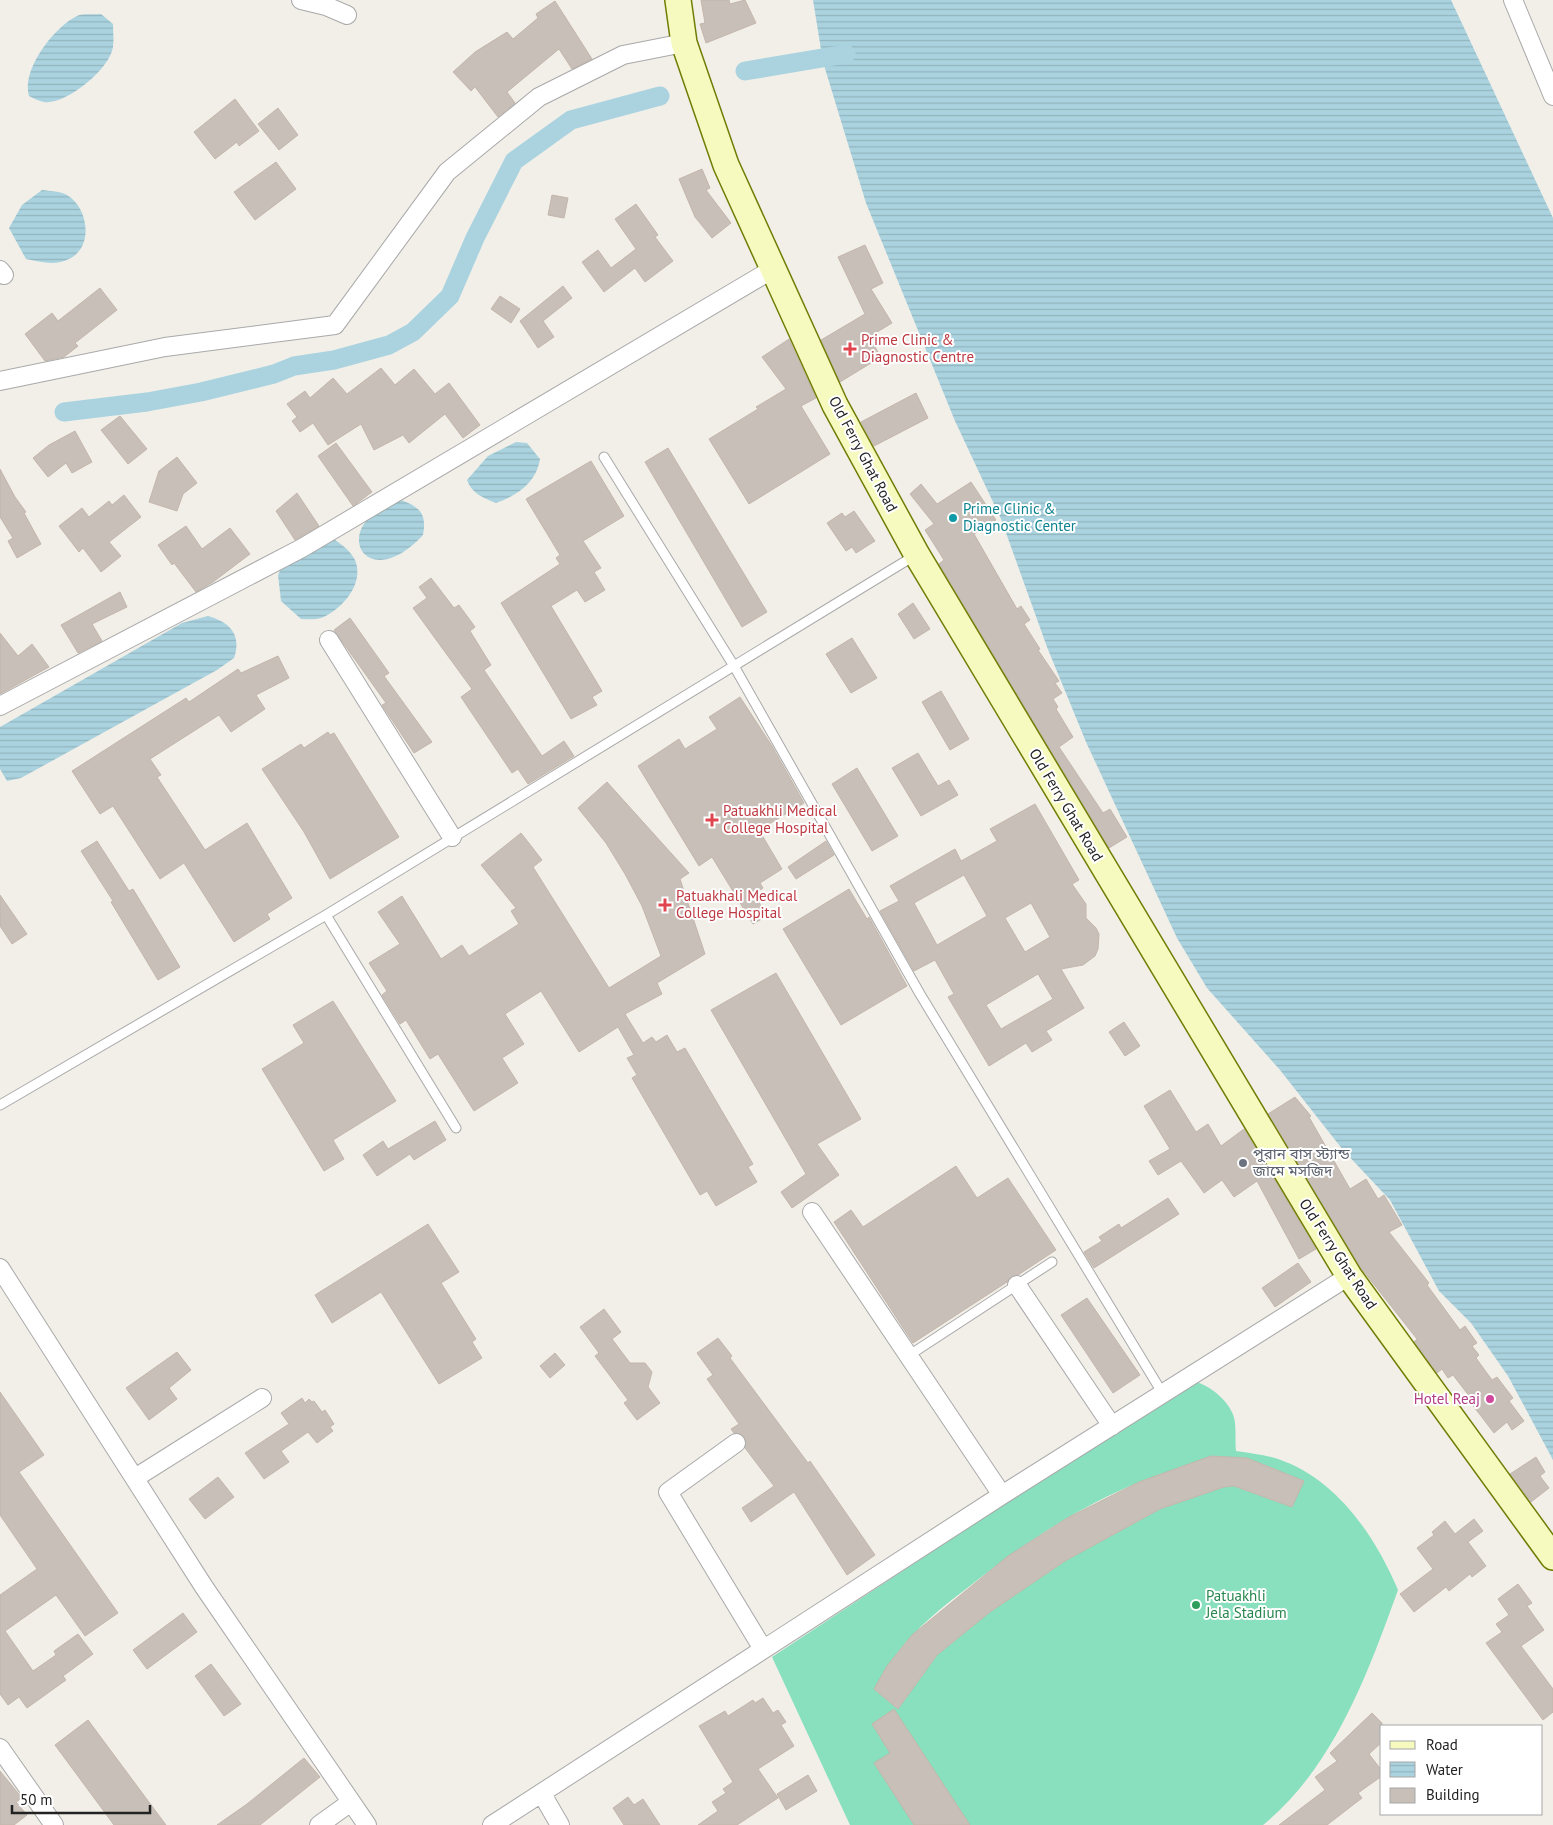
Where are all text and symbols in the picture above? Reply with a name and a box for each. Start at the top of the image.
place label: Prime Clinic & Diagnostic Centre [861,330,974,366]
marker: Prime Clinic & Diagnostic Centre [843,342,857,356]
street label: Old Ferry Ghat Road [825,393,902,515]
place label: Prime Clinic & Diagnostic Center [963,499,1076,535]
marker: Prime Clinic & Diagnostic Center [947,512,959,524]
street label: Old Ferry Ghat Road [1025,745,1108,865]
place label: Patuakhli Medical College Hospital [723,801,837,837]
marker: Patuakhli Medical College Hospital [705,813,719,827]
place label: Patuakhali Medical College Hospital [676,886,798,922]
marker: Patuakhali Medical College Hospital [658,898,672,912]
place label: পুরান বাস স্ট্যান্ড জামে মসজিদ [1252,1144,1351,1180]
marker: পুরান বাস স্ট্যান্ড জামে মসজিদ [1237,1157,1249,1169]
street label: Old Ferry Ghat Road [1295,1195,1381,1313]
place label: Hotel Reaj [1414,1389,1480,1408]
marker: Hotel Reaj [1484,1393,1496,1405]
place label: Patuakhli Jela Stadium [1205,1586,1287,1622]
marker: Patuakhli Jela Stadium [1190,1599,1202,1611]
legend [1380,1725,1543,1815]
text: Road [1426,1735,1458,1754]
text: Water [1426,1760,1463,1779]
scale bar [12,1782,150,1814]
text: Building [1426,1785,1480,1804]
text: 50 m [20,1790,53,1809]

